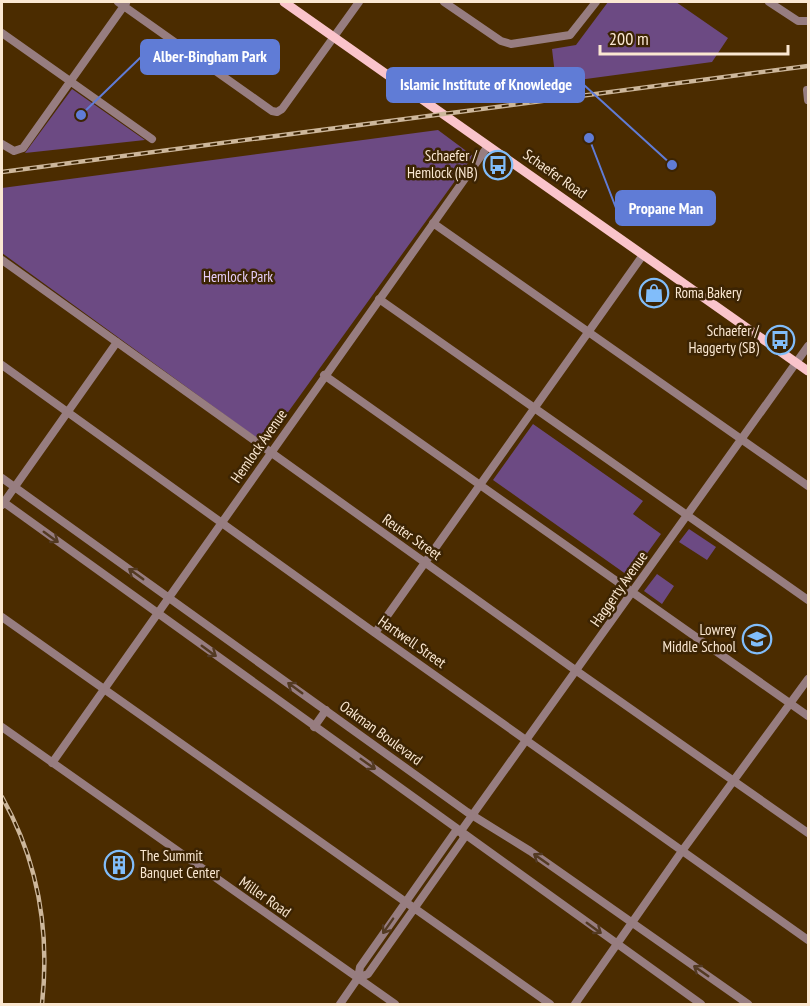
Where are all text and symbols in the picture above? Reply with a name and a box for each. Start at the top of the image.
scale bar [600,18,788,56]
text: 200 m [609,27,649,50]
callout: Alber-Bingham Park [141,40,279,74]
text: Alber-Bingham Park [152,46,267,66]
callout: Islamic Institute of Knowledge [387,68,584,102]
text: Islamic Institute of Knowledge [400,74,572,94]
street label: Schaefer Road [520,145,591,202]
place label: Schaefer / Hemlock (NB) [407,146,478,182]
bus stop icon: Schaefer / Hemlock (NB) [482,149,514,181]
callout: Propane Man [616,191,715,225]
text: Propane Man [629,198,703,218]
park label: Hemlock Park [203,267,273,286]
shop icon: Roma Bakery [638,277,670,309]
place label: Roma Bakery [675,283,742,302]
place label: Schaefer / Haggerty (SB) [688,321,760,357]
bus stop icon: Schaefer / Haggerty (SB) [764,324,796,356]
street label: Hemlock Avenue [226,405,291,486]
street label: Reuter Street [379,509,446,564]
one-way arrow [43,530,59,543]
street label: Haggerty Avenue [586,547,652,630]
one-way arrow [128,568,144,581]
street label: Hartwell Street [375,611,450,672]
place label: Lowrey Middle School [663,620,736,656]
school or university icon: Lowrey Middle School [741,623,773,655]
one-way arrow [201,645,217,657]
one-way arrow [287,682,303,694]
street label: Oakman Boulevard [336,696,426,769]
one-way arrow [359,758,375,770]
place label: The Summit Banquet Center [140,846,221,882]
building icon: The Summit Banquet Center [103,849,135,881]
one-way arrow [534,853,550,865]
street label: Miller Road [236,872,295,921]
one-way arrow [382,917,394,933]
one-way arrow [585,922,601,934]
one-way arrow [693,965,709,977]

